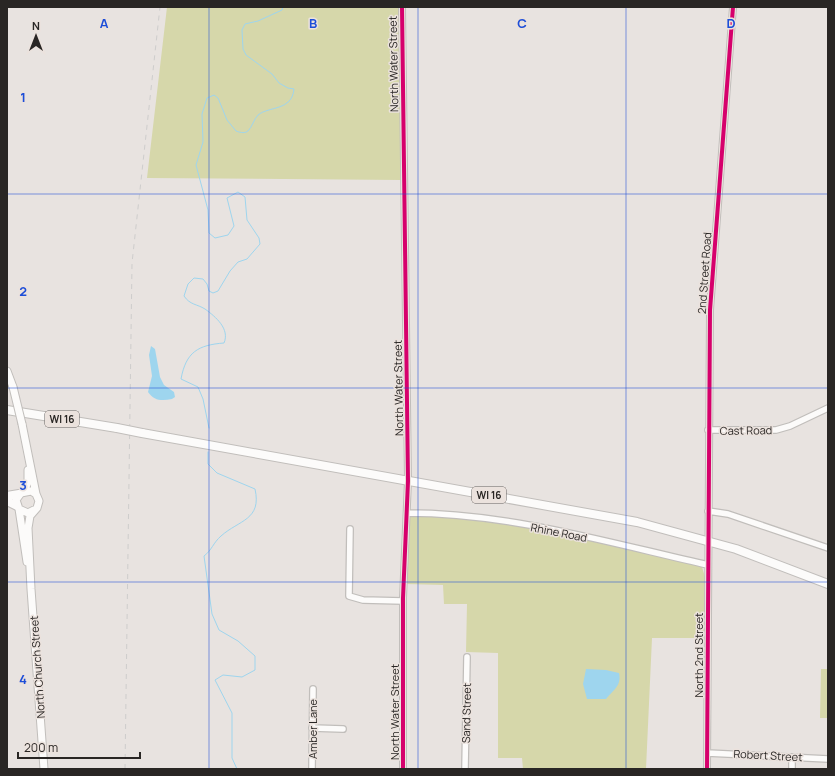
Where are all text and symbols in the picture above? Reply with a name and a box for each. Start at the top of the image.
text: A [100,14,109,32]
text: B [309,14,317,32]
text: C [517,14,527,32]
text: D [726,14,736,32]
north arrow [16,16,56,56]
street label: North Water Street [385,16,401,112]
text: N [32,18,40,33]
text: 1 [20,88,26,106]
street label: 2nd Street Road [694,232,714,314]
text: 2 [19,282,27,300]
street label: North Water Street [390,340,406,436]
road number: WI 16 [45,411,79,427]
street label: Cast Road [720,422,772,438]
text: 3 [19,476,27,494]
road number: WI 16 [472,487,506,503]
street label: Rhine Road [529,519,589,545]
street label: North 2nd Street [691,613,706,697]
street label: North Church Street [26,615,48,719]
street label: North Water Street [387,664,402,760]
text: 4 [19,670,27,688]
street label: Sand Street [458,683,474,743]
street label: Amber Lane [305,698,320,759]
scale bar [18,734,140,760]
text: 200 m [24,739,58,756]
street label: Robert Street [733,746,803,764]

